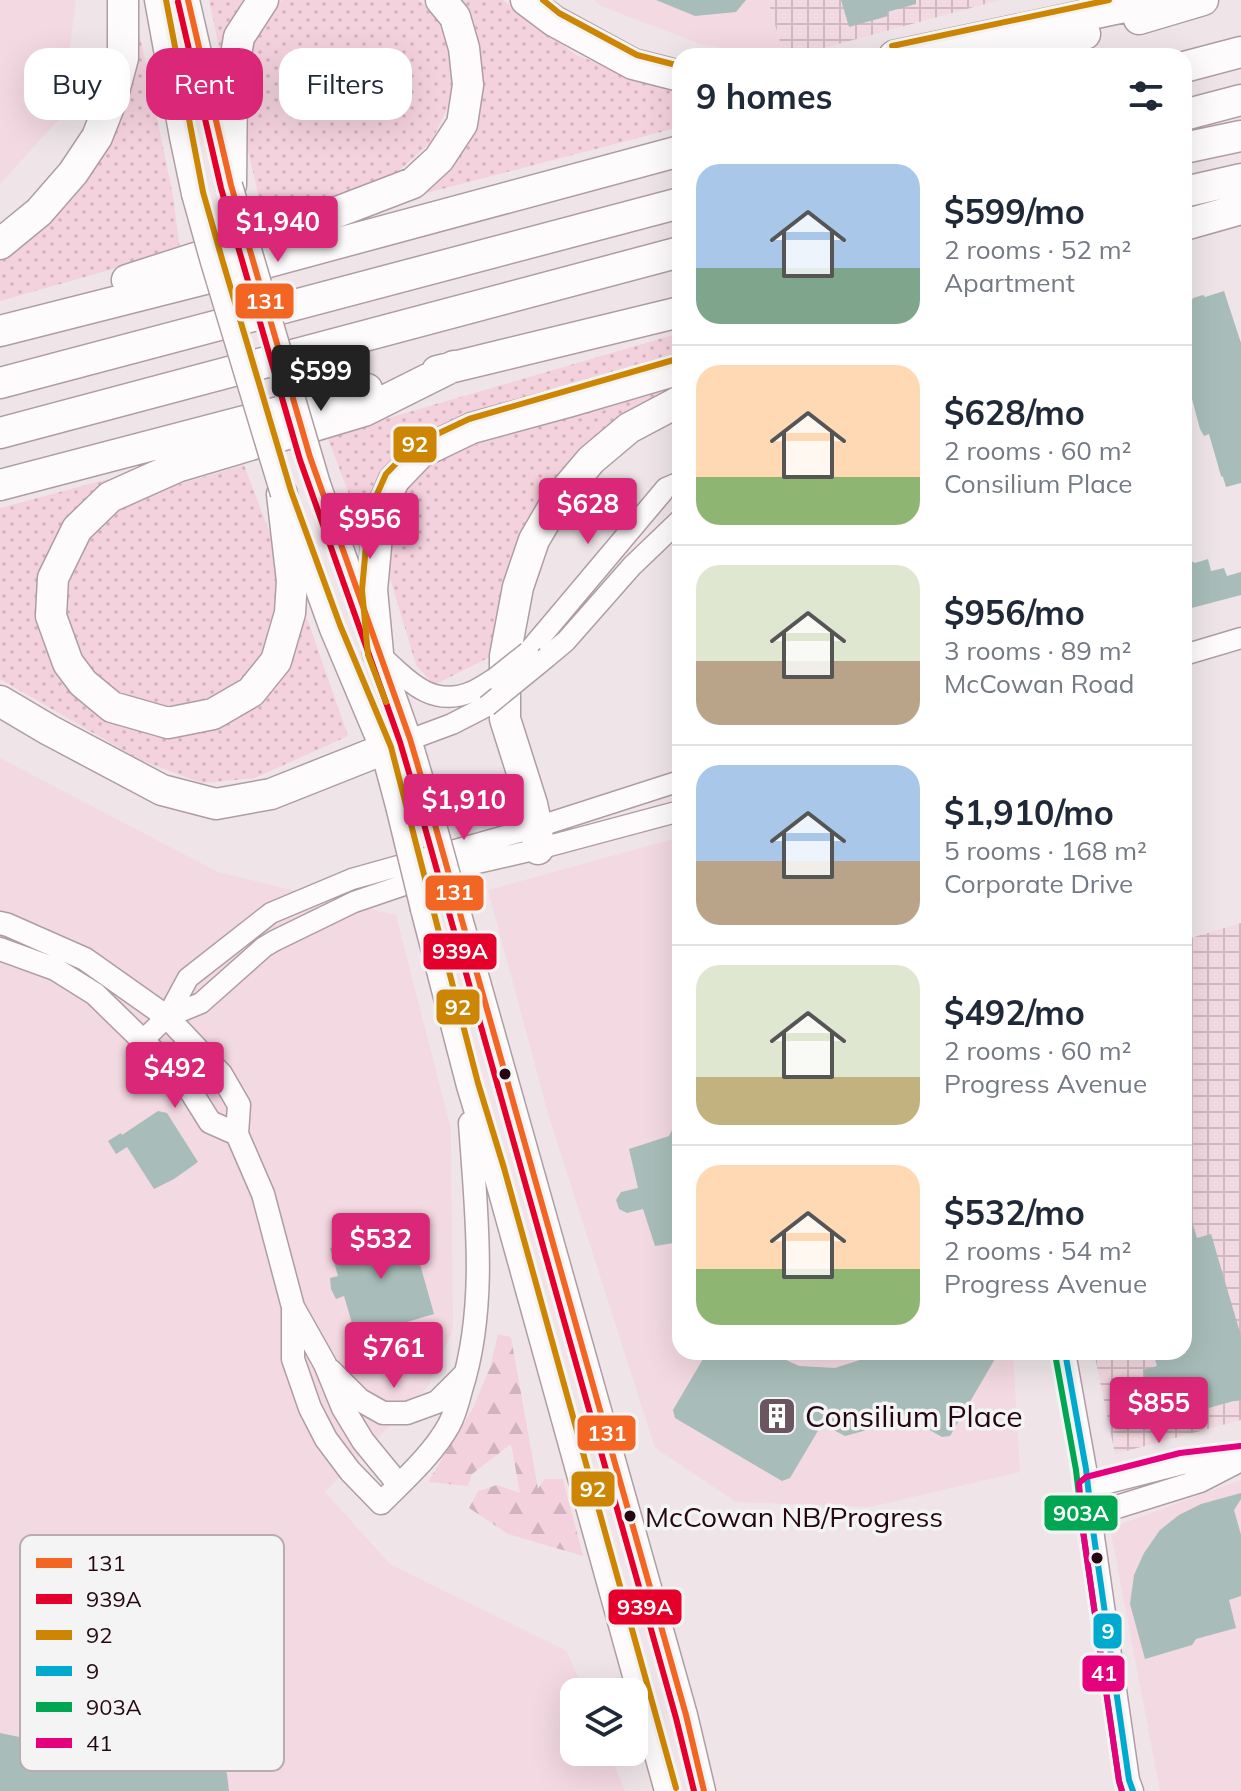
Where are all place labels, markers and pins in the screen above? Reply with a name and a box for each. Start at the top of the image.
pin: $1,940 [213,196,343,264]
pin: $599 [274,345,368,413]
pin: $628 [541,478,635,546]
pin: $956 [323,493,417,561]
pin: $1,910 [399,774,529,842]
pin: $492 [128,1042,222,1110]
unlabelled marker [497,1066,513,1082]
pin: $532 [334,1213,428,1281]
pin: $761 [347,1322,441,1390]
pin: $855 [1112,1377,1206,1445]
building icon: Consilium Place [756,1395,798,1437]
place label: Consilium Place [805,1397,1023,1435]
place label: McCowan NB/Progress [645,1499,943,1534]
marker: McCowan NB/Progress [622,1508,638,1524]
unlabelled marker [1089,1550,1105,1566]

